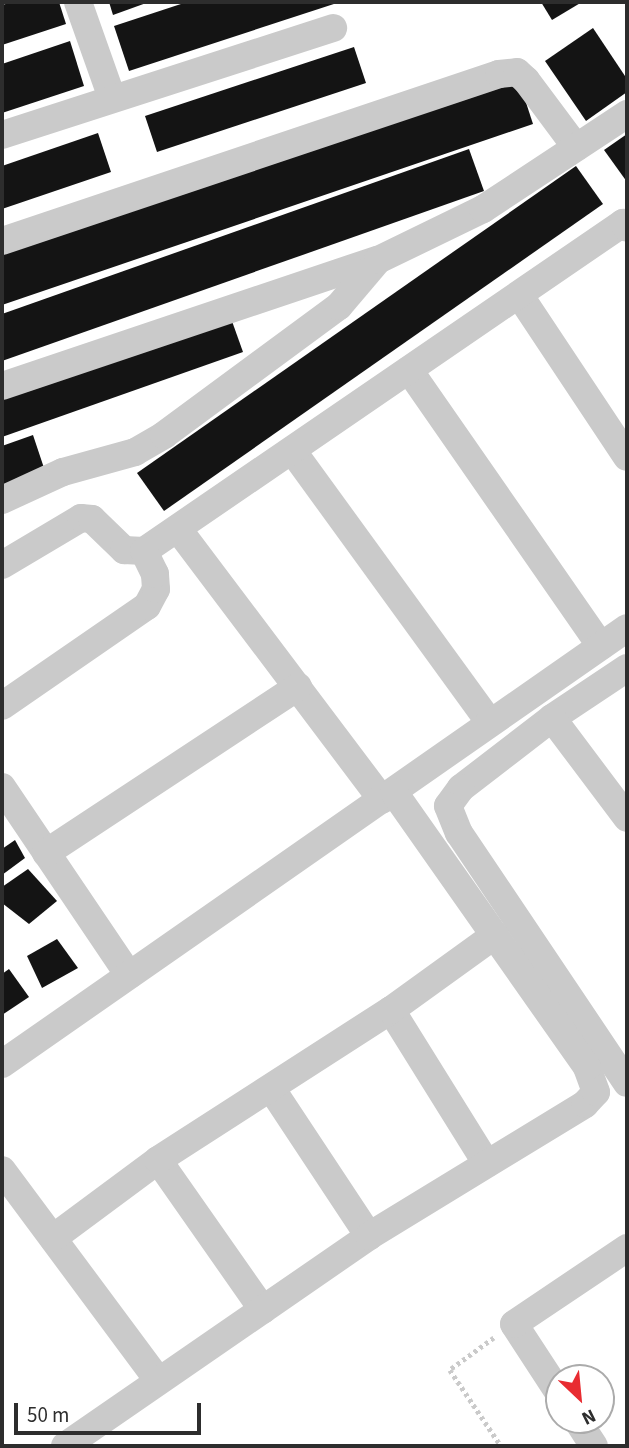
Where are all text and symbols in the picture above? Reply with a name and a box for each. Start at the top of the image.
north arrow [545,1364,615,1434]
scale bar [18,1388,205,1432]
text: 50 m [27,1400,69,1430]
text: N [577,1402,600,1431]

